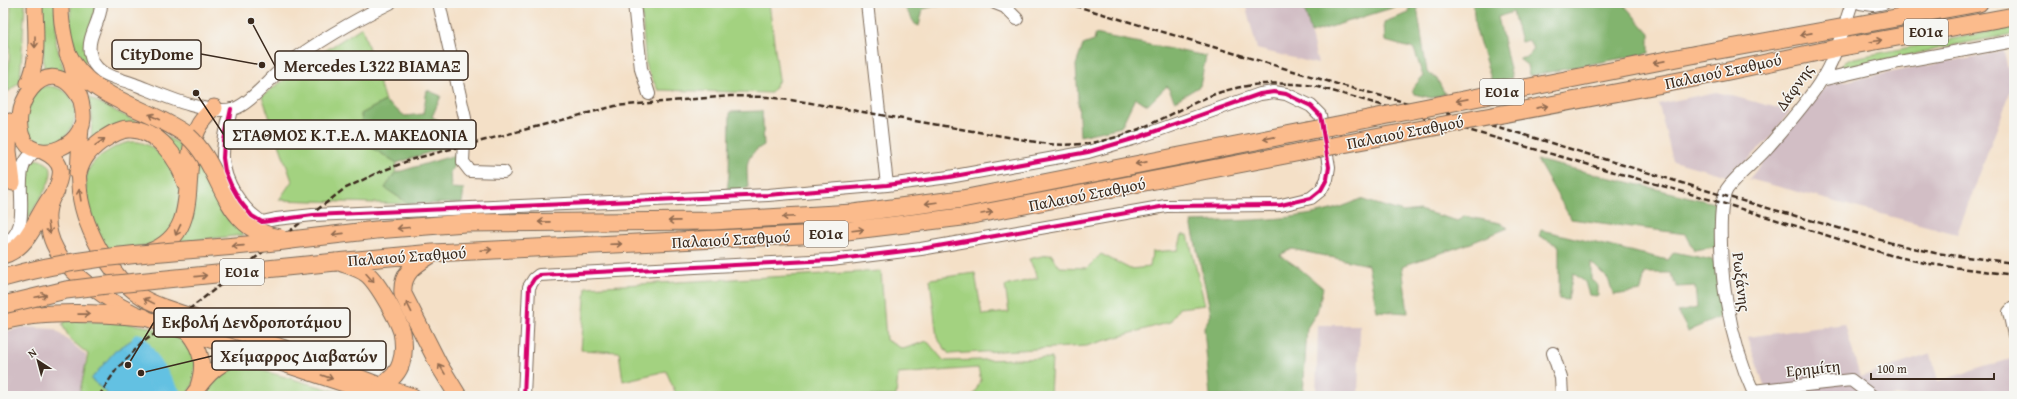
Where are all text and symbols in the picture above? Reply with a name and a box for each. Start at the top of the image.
road number: ΕΟ1α [1904,19,1948,45]
one-way arrow [1800,30,1813,38]
one-way arrow [31,35,39,48]
one-way arrow [1869,36,1882,44]
callout: CityDome [112,40,201,69]
text: CityDome [120,41,194,66]
street label: Παλαιού Σταθμού [1662,47,1784,95]
callout: Mercedes L322 ΒΙΑΜΑΞ [275,51,468,80]
text: Mercedes L322 ΒΙΑΜΑΞ [284,53,460,78]
one-way arrow [1653,58,1666,66]
street label: Δάφνης [1769,59,1819,115]
road number: ΕΟ1α [1480,79,1524,105]
one-way arrow [1456,96,1469,104]
one-way arrow [1535,102,1548,110]
street label: Παλαιού Σταθμού [1344,109,1466,155]
one-way arrow [148,112,160,120]
callout: ΣΤΑΘΜΟΣ Κ.Τ.Ε.Λ. ΜΑΚΕΔΟΝΙΑ [224,120,476,149]
text: ΣΤΑΘΜΟΣ Κ.Τ.Ε.Λ. ΜΑΚΕΔΟΝΙΑ [232,122,468,147]
one-way arrow [1263,135,1276,143]
one-way arrow [94,138,105,146]
one-way arrow [1135,160,1148,168]
street label: Παλαιού Σταθμού [1026,171,1148,217]
one-way arrow [76,189,84,202]
one-way arrow [925,199,938,207]
one-way arrow [980,208,993,216]
one-way arrow [782,213,795,220]
one-way arrow [668,217,681,225]
one-way arrow [538,218,551,226]
one-way arrow [45,221,53,234]
road number: ΕΟ1α [804,221,848,247]
one-way arrow [174,224,181,236]
one-way arrow [397,224,410,231]
street label: Παλαιού Σταθμού [671,224,791,254]
one-way arrow [851,226,864,234]
one-way arrow [332,230,345,238]
street label: Παλαιού Σταθμού [347,240,467,272]
one-way arrow [609,240,622,248]
one-way arrow [232,243,245,250]
one-way arrow [479,247,492,254]
street label: Ρωξάνης [1726,251,1758,313]
road number: ΕΟ1α [220,259,264,285]
one-way arrow [194,272,207,280]
one-way arrow [366,273,375,283]
one-way arrow [34,291,47,299]
one-way arrow [143,297,155,304]
one-way arrow [405,301,412,313]
callout: Εκβολή Δενδροποτάμου [154,308,350,337]
text: Εκβολή Δενδροποτάμου [162,309,342,334]
one-way arrow [77,310,90,318]
north arrow [18,341,58,381]
callout: Χείμαρρος Διαβατών [212,341,386,370]
text: Χείμαρρος Διαβατών [220,343,378,368]
text: N [24,344,40,362]
street label: Ερημίτη [1785,353,1841,383]
scale bar [1871,355,1994,381]
text: 100 m [1877,360,1907,377]
one-way arrow [437,363,445,375]
one-way arrow [320,374,332,382]

